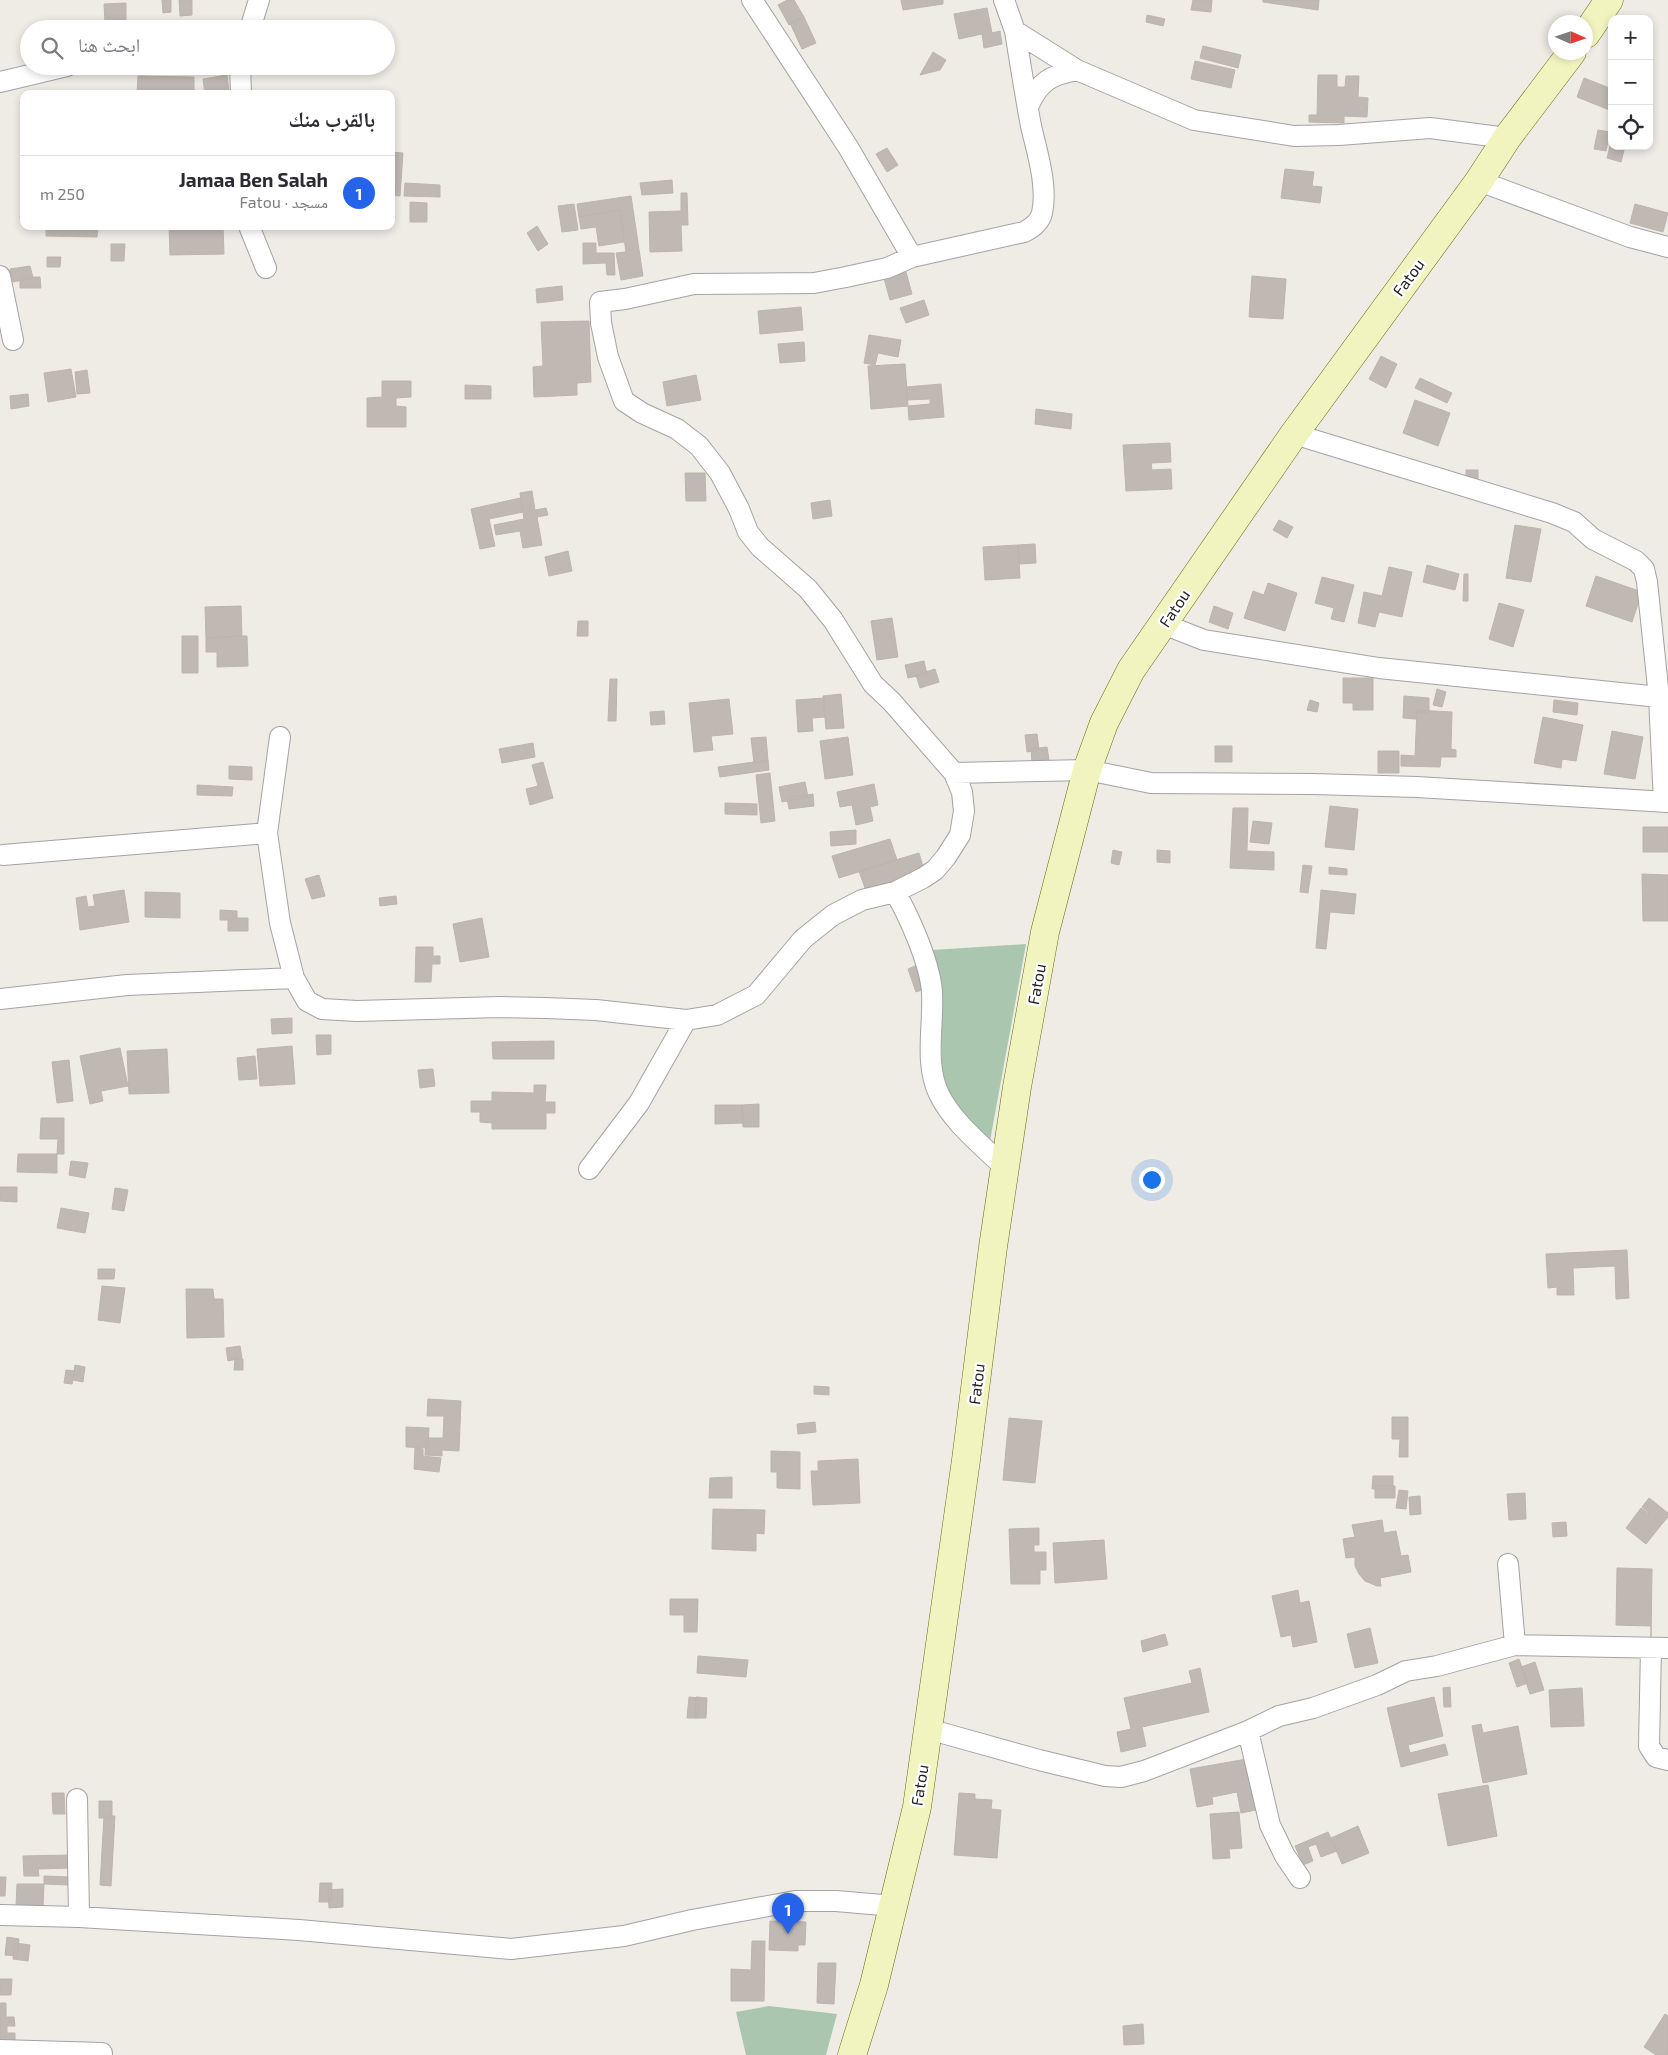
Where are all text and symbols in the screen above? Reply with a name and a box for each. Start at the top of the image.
north arrow [1548,15,1593,60]
map controls [1608,15,1653,150]
button: + [1608,15,1653,60]
search box [20,20,395,75]
text: ابحث هنا [78,33,140,56]
icon: search [38,34,66,62]
button: − [1608,60,1653,105]
button: locate [1608,105,1653,150]
text: بالقرب منك [289,106,375,131]
text: Jamaa Ben Salah [179,168,328,191]
text: 250 m [40,184,85,203]
text: 1 [356,184,362,203]
text: مسجد · Fatou [240,192,328,211]
street label: Fatou [1388,255,1428,299]
street label: Fatou [1155,586,1193,630]
street label: Fatou [1023,962,1049,1006]
your location [1139,1167,1165,1193]
street label: Fatou [964,1362,988,1406]
street label: Fatou [906,1763,932,1807]
pin: 1 [772,1893,804,1934]

